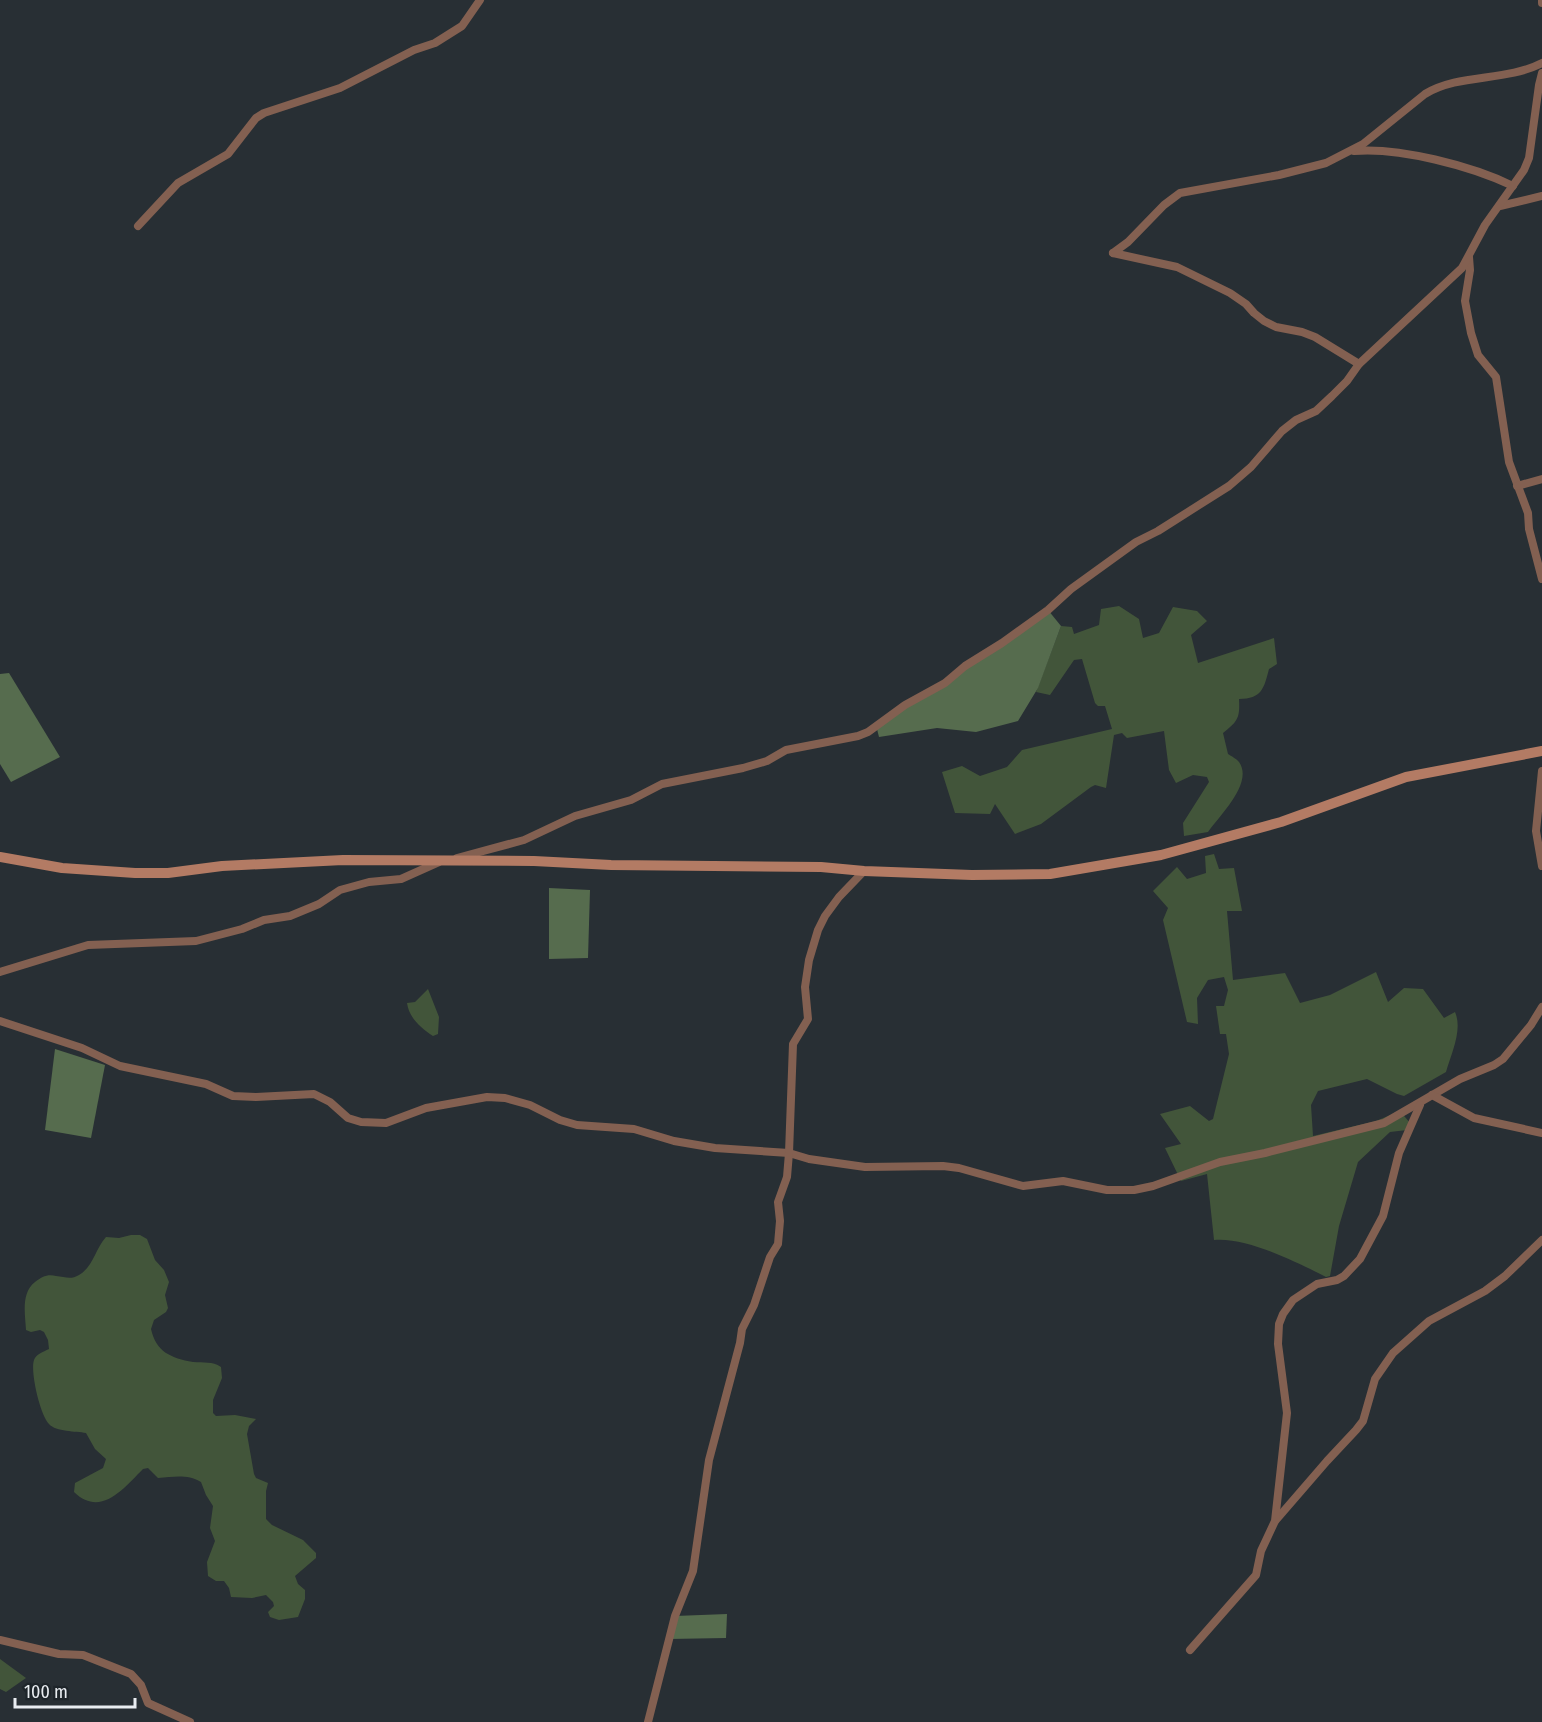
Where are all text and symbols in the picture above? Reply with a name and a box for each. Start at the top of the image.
scale bar [15,1671,135,1709]
text: 100 m [24,1681,68,1703]

